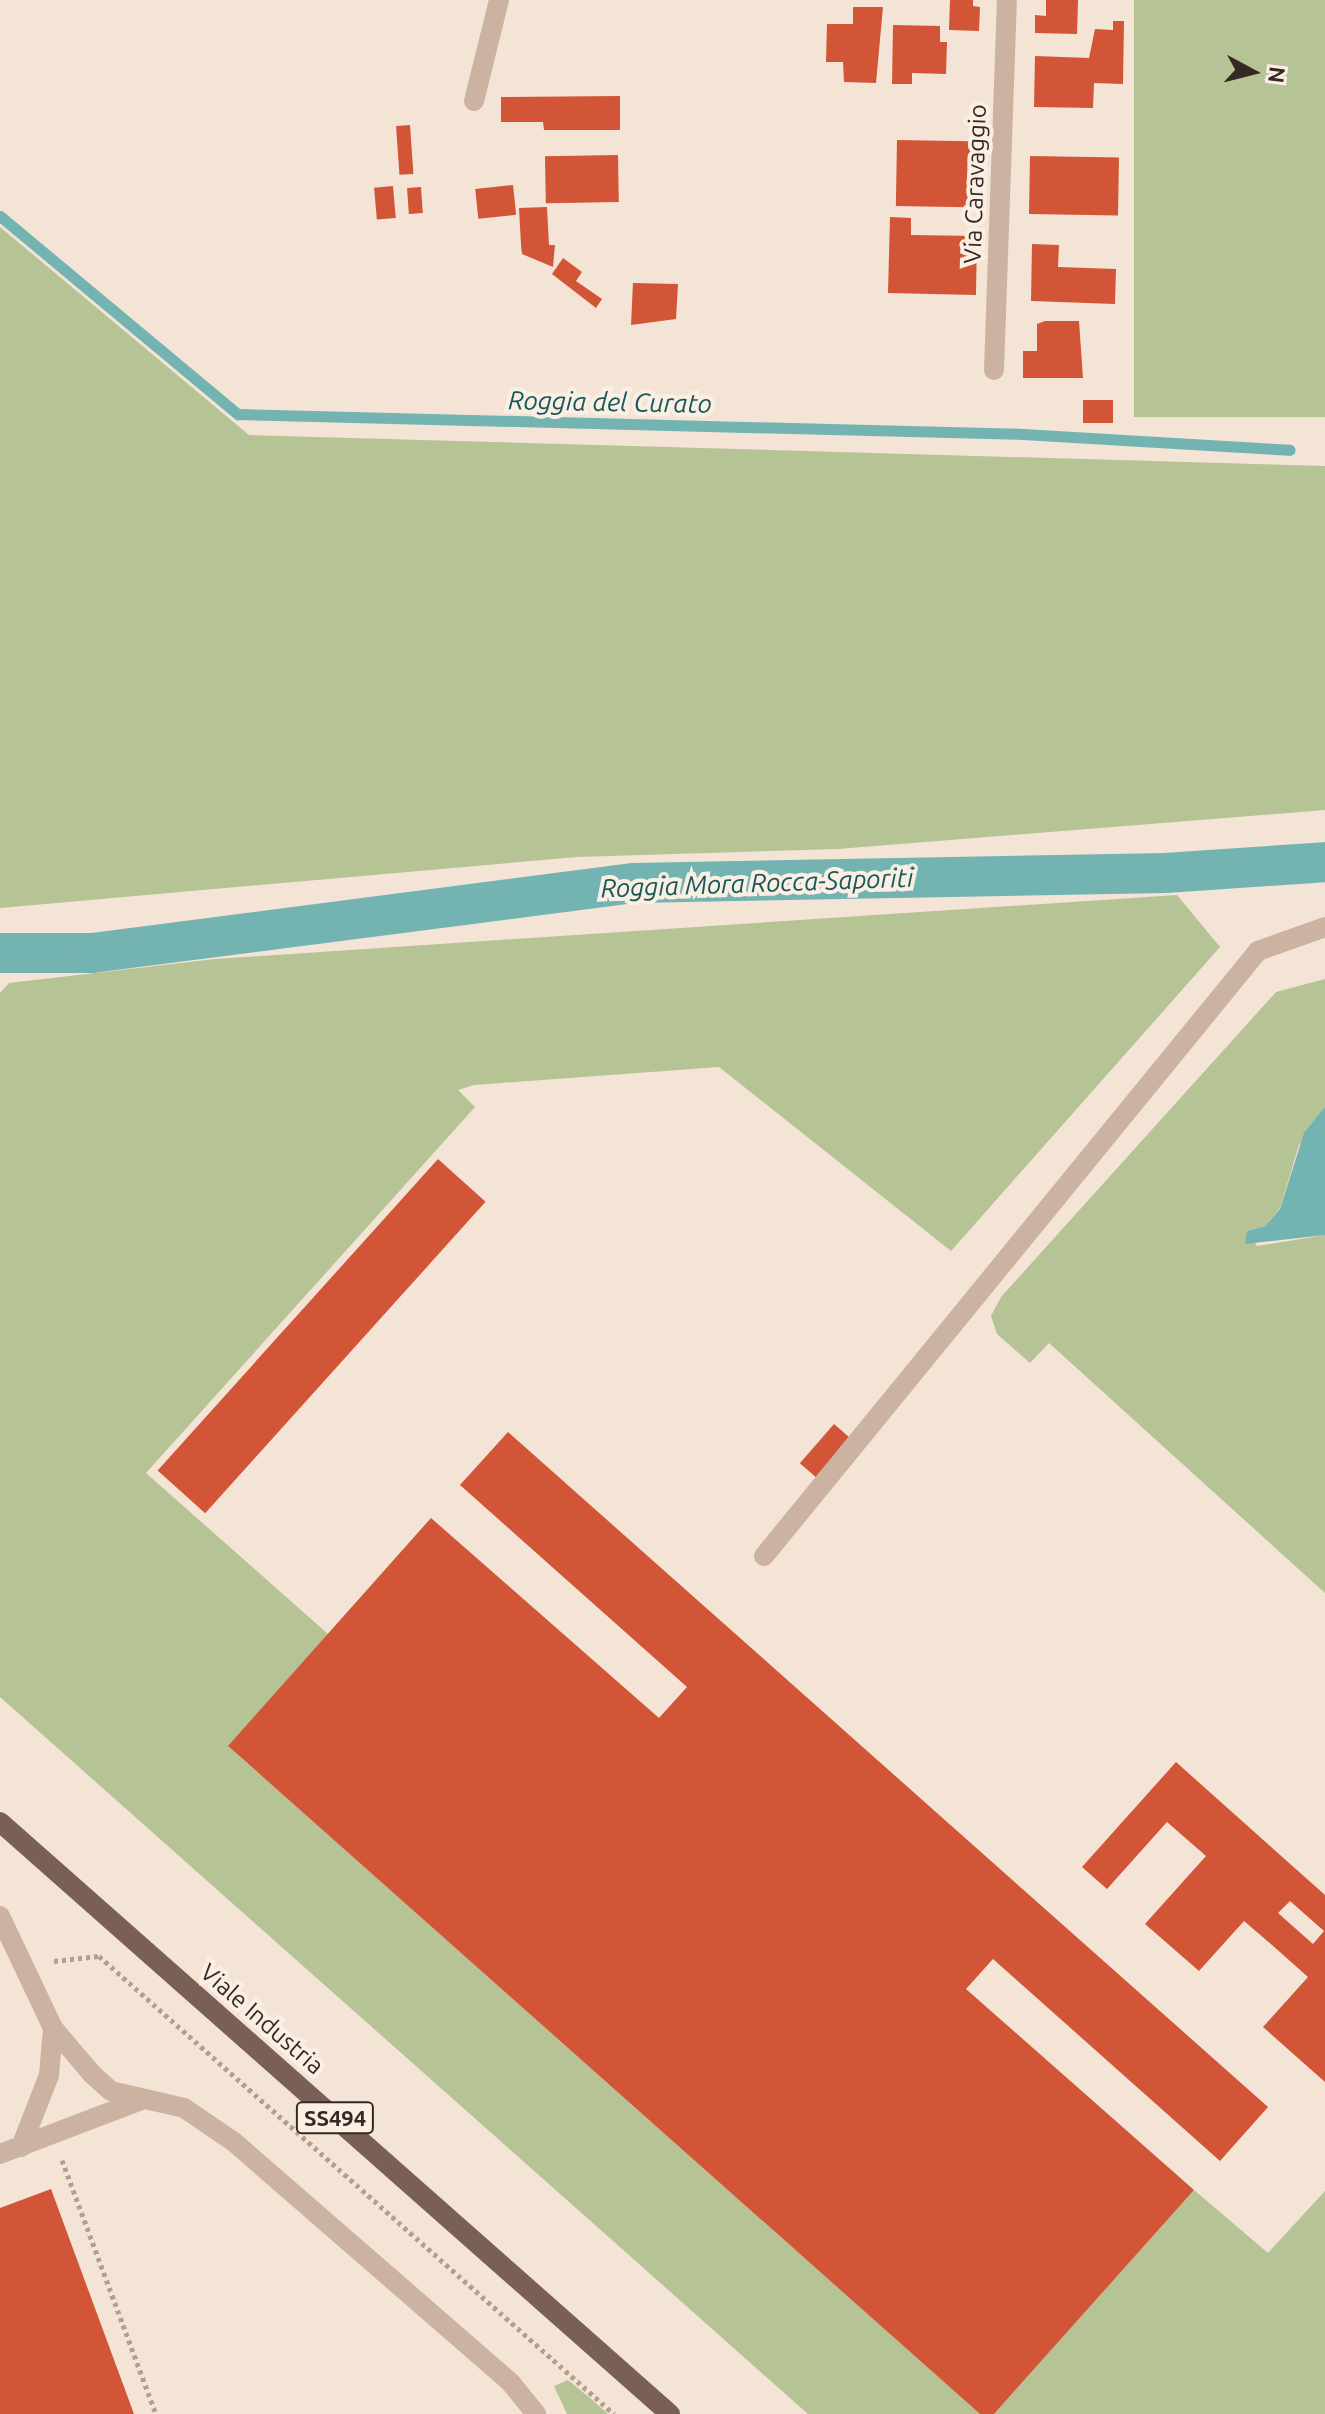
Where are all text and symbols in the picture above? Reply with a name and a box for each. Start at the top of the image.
north arrow [1213,32,1293,112]
text: N [1264,65,1291,85]
street label: Via Caravaggio [958,104,992,264]
water label: Roggia del Curato [508,385,712,419]
water label: Roggia Mora Rocca-Saporiti [600,862,914,904]
street label: Viale Industria [194,1958,330,2080]
road number: SS494 [295,2100,375,2136]

